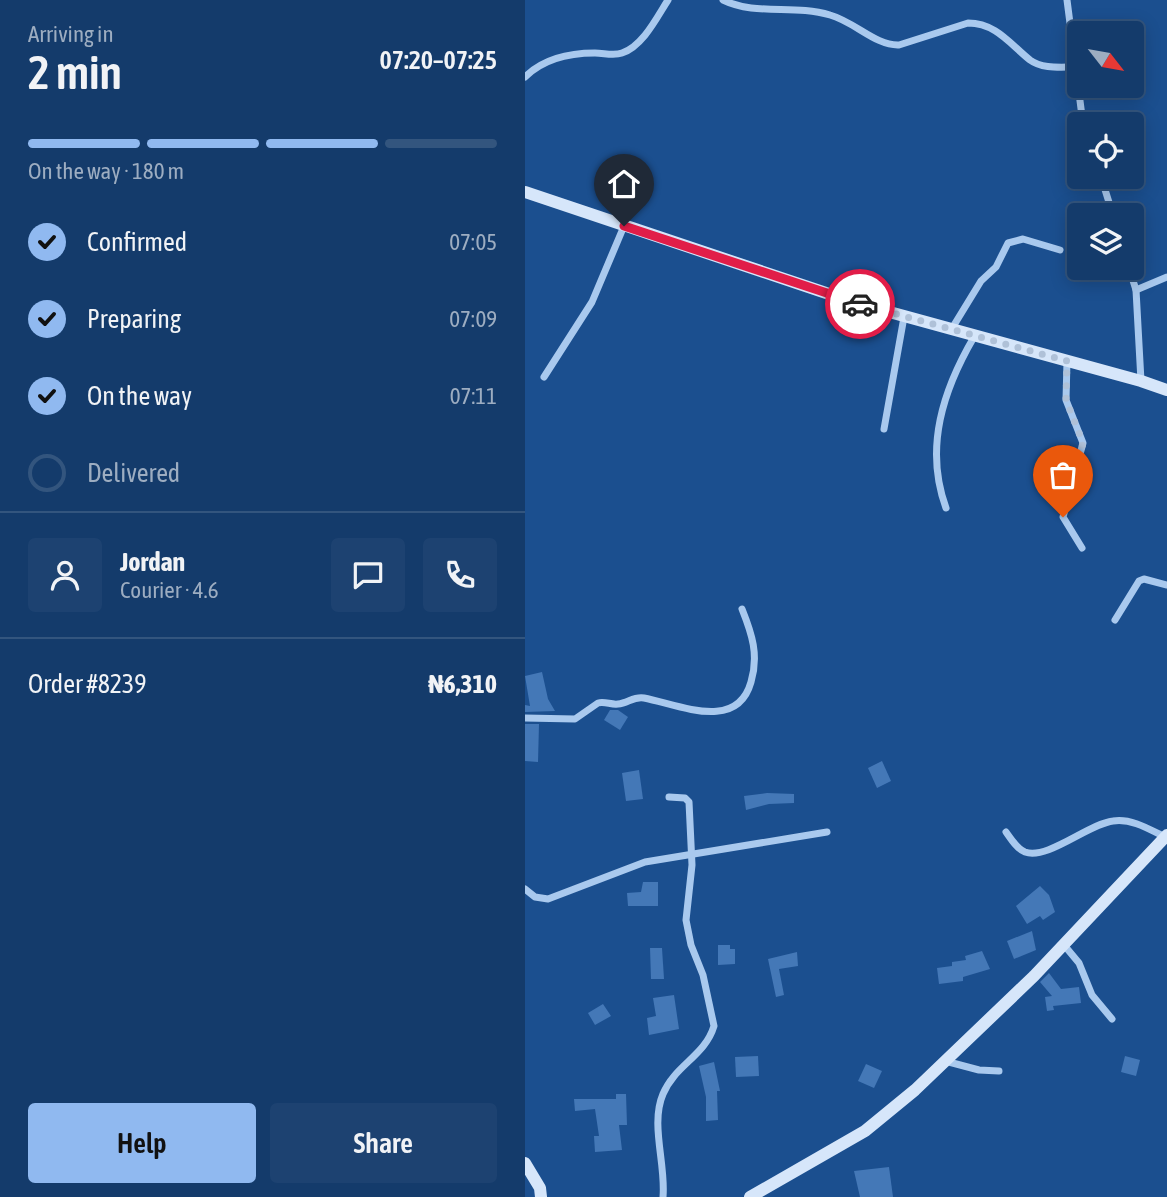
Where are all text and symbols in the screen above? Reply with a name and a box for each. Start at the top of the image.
text: Arriving in [28,21,114,47]
north arrow [1067,21,1145,98]
map controls [1067,21,1144,280]
text: 07:20–07:25 [380,45,497,75]
text: 2 min [28,46,122,99]
button: locate [1067,112,1144,189]
pin [594,154,654,226]
text: On the way · 180 m [28,158,184,184]
icon: home [605,165,643,203]
button: layers [1067,203,1144,280]
icon: check [28,223,66,261]
text: Confirmed [87,227,187,257]
text: 07:05 [449,229,497,255]
courier [825,269,895,339]
icon: car [841,285,879,323]
icon: check [28,300,66,338]
text: Preparing [87,304,181,334]
text: 07:09 [449,306,497,332]
icon: check [28,377,66,415]
text: On the way [87,381,192,411]
text: 07:11 [450,383,497,409]
pin [1033,445,1093,517]
icon: bag [1044,456,1082,494]
text: Delivered [87,458,180,488]
button: person [28,538,102,612]
button: chat [331,538,405,612]
button: phone [423,538,497,612]
text: Jordan [120,547,185,577]
text: Courier · 4.6 [120,577,219,603]
text: Order #8239 [28,669,147,699]
text: ₦6,310 [428,669,497,699]
button: Help [28,1103,256,1183]
button: Share [270,1103,497,1183]

